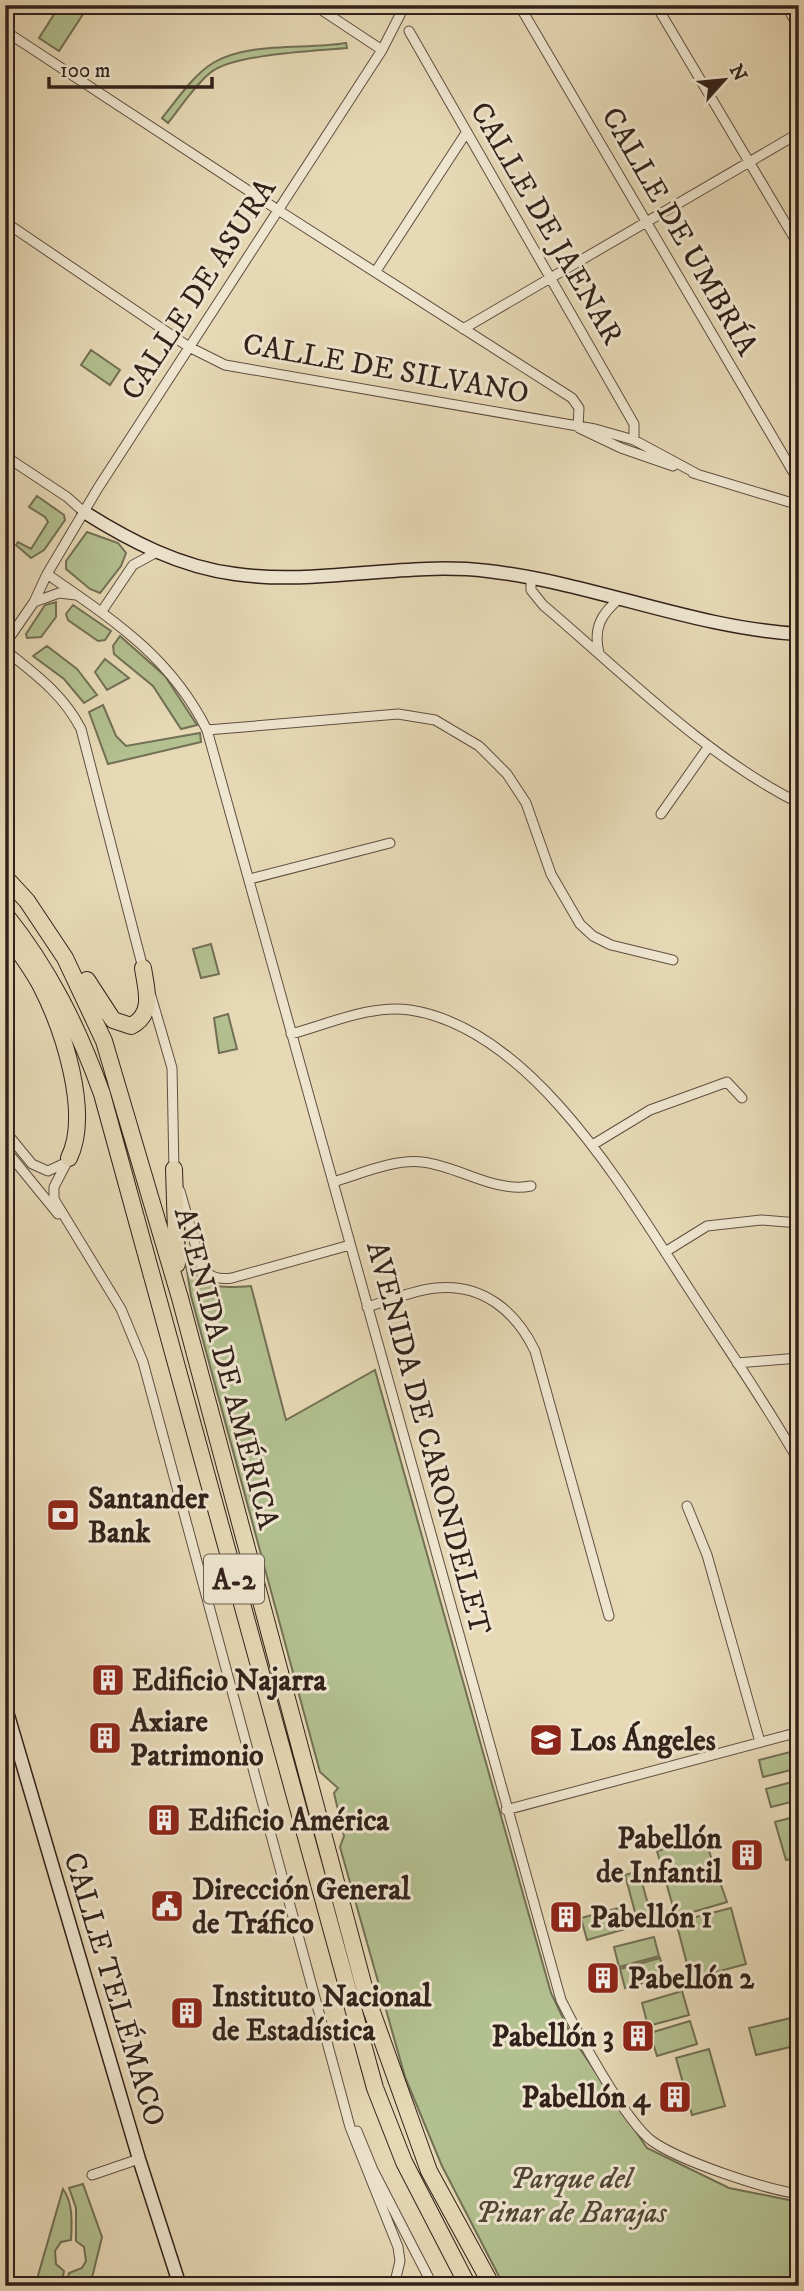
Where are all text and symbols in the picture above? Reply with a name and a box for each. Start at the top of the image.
scale bar [49,46,212,90]
north arrow [688,46,758,116]
text: 100 m [60,58,111,84]
text: N [724,61,752,85]
street label: CALLE DE JAENAR [461,96,630,352]
street label: CALLE DE UMBRÍA [593,100,767,363]
street label: CALLE DE ASURA [114,171,285,408]
street label: CALLE DE SILVANO [240,326,532,413]
street label: AVENIDA DE AMÉRICA [165,1203,288,1534]
street label: AVENIDA DE CARONDELET [357,1238,498,1639]
place label: Santander Bank [88,1481,209,1552]
bank icon: Santander Bank [44,1496,82,1534]
road number: A-2 [204,1554,264,1604]
building icon: Edificio Najarra [89,1661,127,1699]
place label: Edificio Najarra [132,1663,327,1700]
place label: Axiare Patrimonio [129,1704,264,1775]
building icon: Axiare Patrimonio [86,1719,124,1757]
place label: Los Ángeles [570,1720,716,1760]
school or university icon: Los Ángeles [527,1721,565,1759]
building icon: Edificio América [145,1801,183,1839]
place label: Edificio América [188,1803,390,1840]
place label: Pabellón de Infantil [596,1821,723,1892]
building icon: Pabellón de Infantil [728,1836,766,1874]
street label: CALLE TELÉMACO [54,1848,174,2131]
place label: Dirección General de Tráfico [192,1872,411,1943]
public building icon: Dirección General de Tráfico [148,1887,186,1925]
building icon: Pabellón 1 [547,1898,585,1936]
place label: Pabellón 1 [590,1900,712,1937]
building icon: Pabellón 2 [584,1959,622,1997]
place label: Pabellón 2 [628,1961,754,1998]
place label: Instituto Nacional de Estadística [212,1979,432,2050]
building icon: Instituto Nacional de Estadística [168,1994,206,2032]
building icon: Pabellón 3 [619,2017,657,2055]
place label: Pabellón 3 [492,2019,614,2056]
building icon: Pabellón 4 [656,2078,694,2116]
place label: Pabellón 4 [521,2080,652,2117]
park label: Parque del Pinar de Barajas [475,2161,668,2232]

